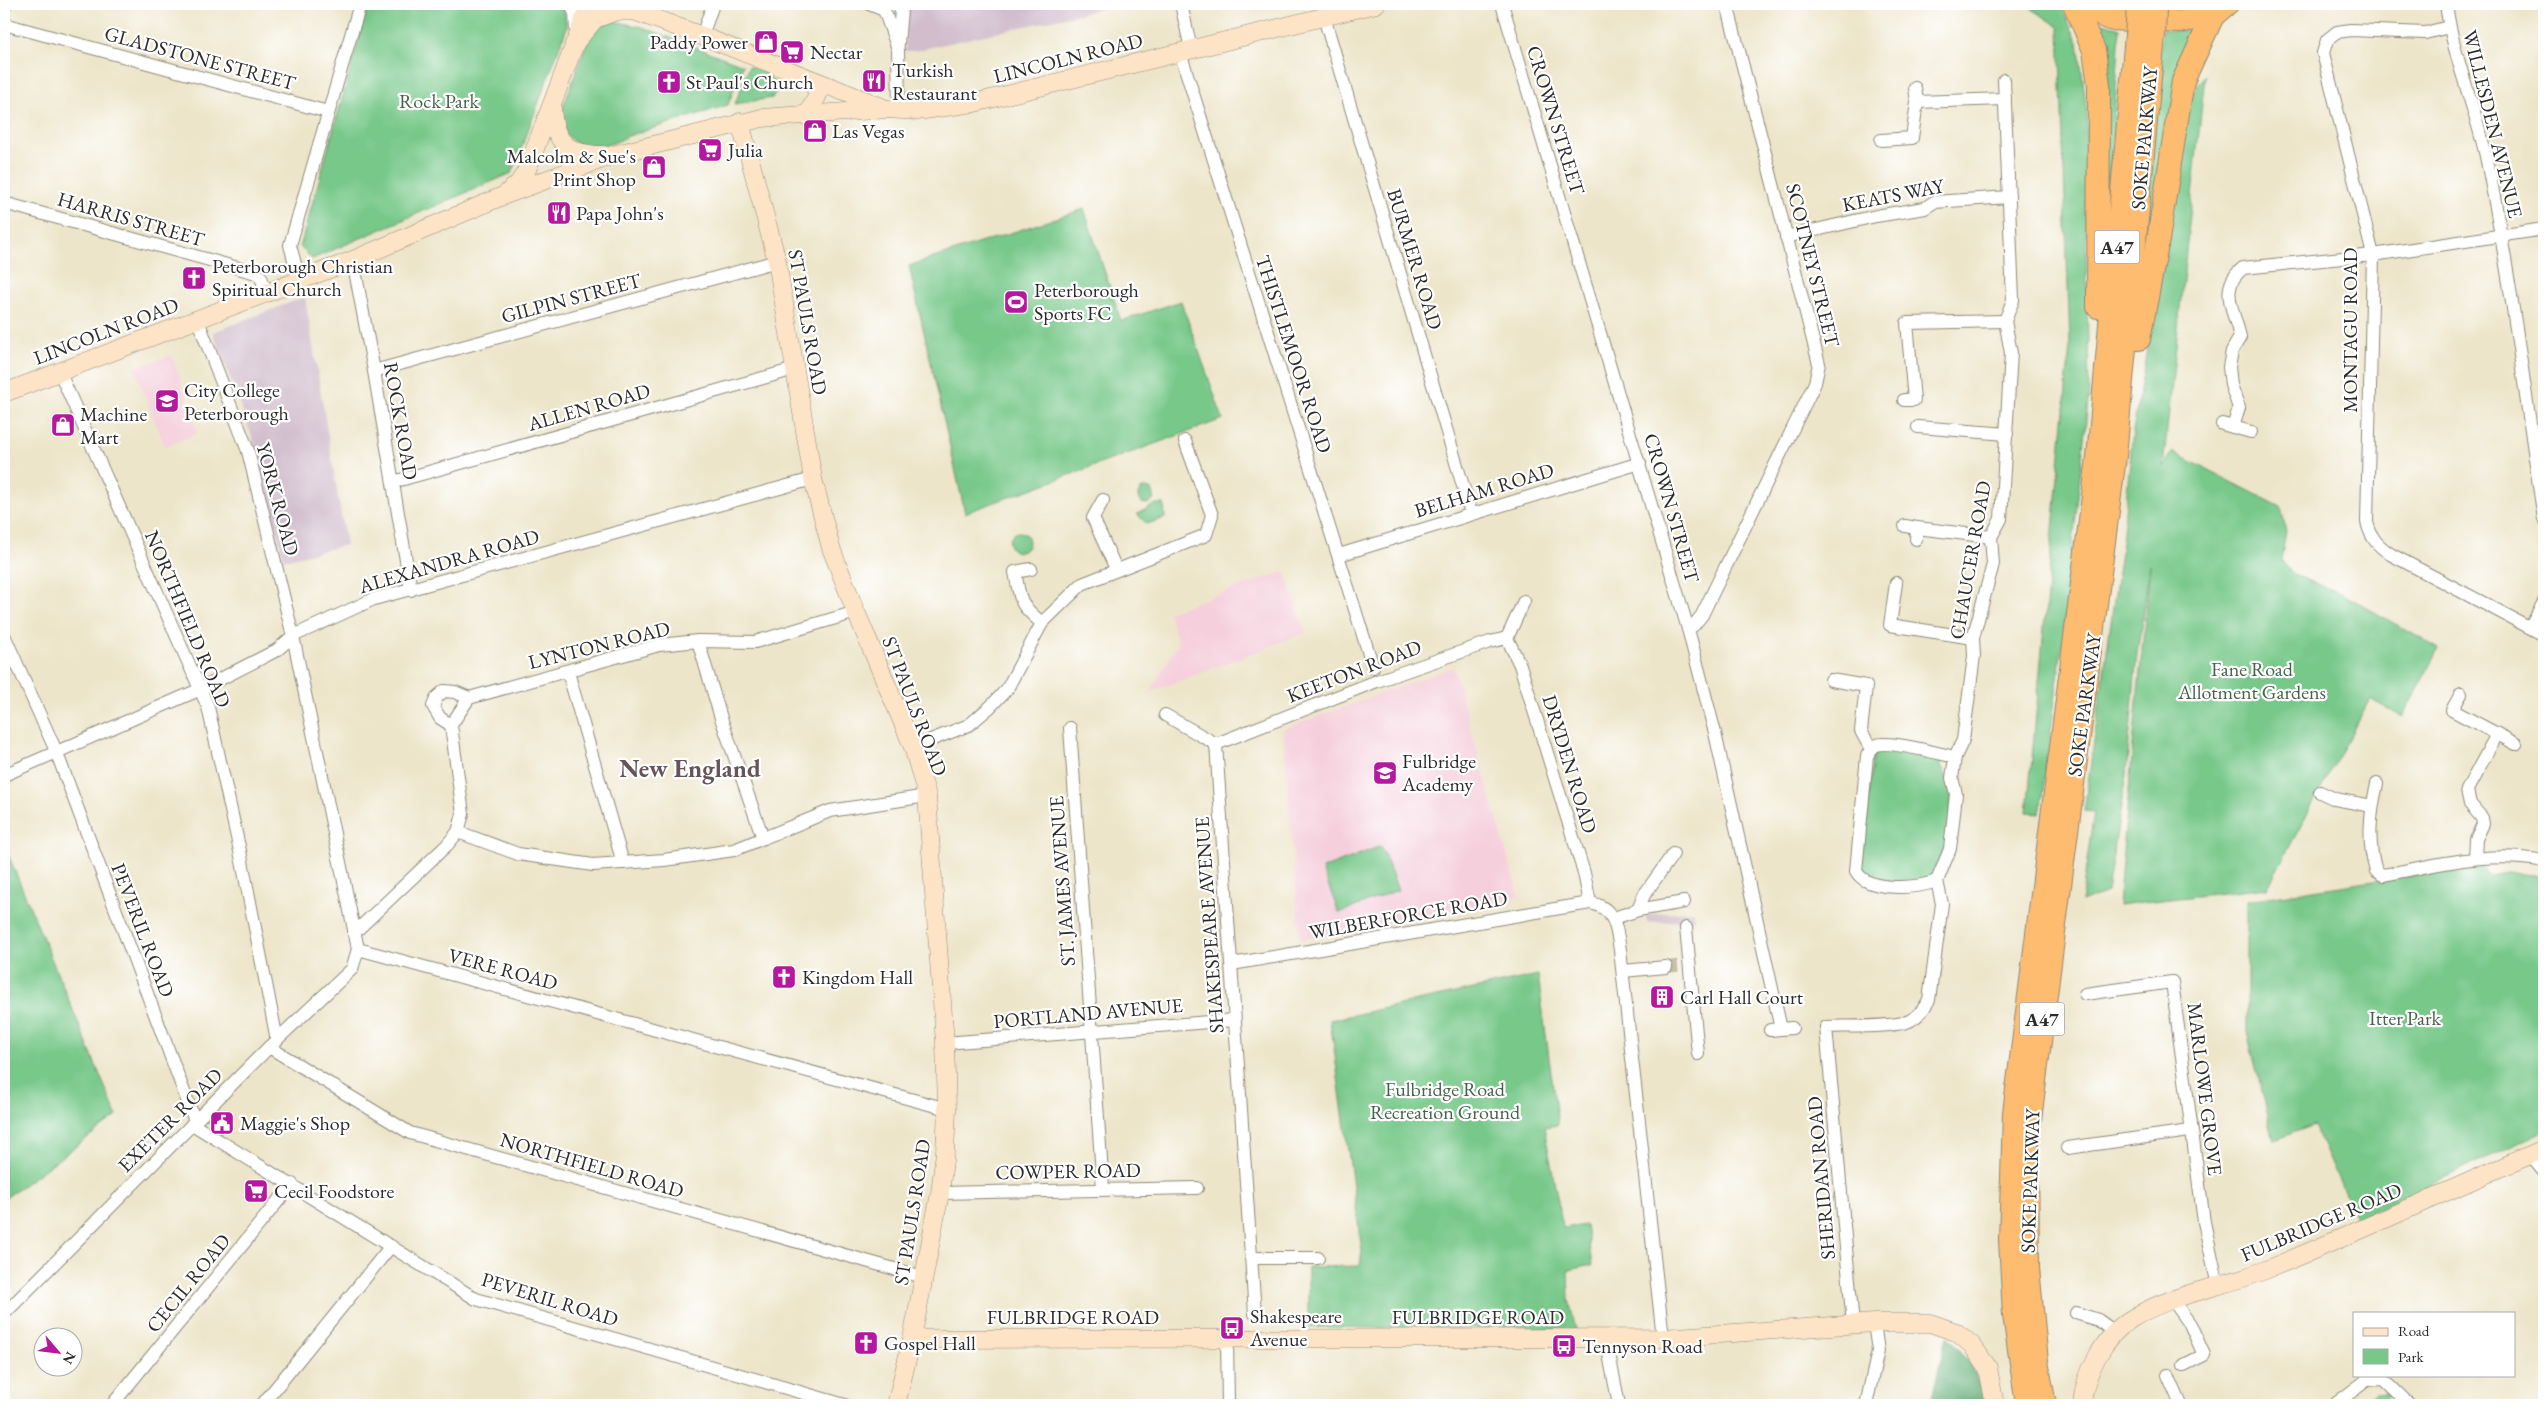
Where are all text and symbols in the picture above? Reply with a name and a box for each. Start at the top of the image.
street label: GLADSTONE STREET [102,20,299,96]
street label: LINCOLN ROAD [991,27,1145,89]
street label: WILLESDEN AVENUE [2457,27,2529,221]
place label: Paddy Power [650,29,748,55]
shop icon: Paddy Power [753,29,779,55]
supermarket icon: Nectar [779,39,805,65]
place label: Nectar [810,39,863,65]
street label: CROWN STREET [1521,43,1591,198]
place label: Turkish Restaurant [892,57,978,106]
street label: SOKE PARKWAY [2125,64,2163,211]
restaurant icon: Turkish Restaurant [861,68,887,94]
church icon: St Paul's Church [656,69,682,95]
place label: St Paul's Church [686,69,814,95]
park label: Rock Park [399,88,479,114]
shop icon: Las Vegas [802,118,828,144]
place label: Las Vegas [832,118,905,144]
supermarket icon: Julia [697,137,723,163]
place label: Julia [726,137,763,163]
place label: Malcolm & Sue's Print Shop [507,143,636,192]
shop icon: Malcolm & Sue's Print Shop [641,154,667,180]
street label: KEATS WAY [1840,172,1948,218]
street label: SCOTNEY STREET [1780,181,1846,350]
street label: BURMER ROAD [1381,185,1449,333]
street label: HARRIS STREET [55,186,208,253]
restaurant icon: Papa John's [546,200,572,226]
place label: Papa John's [576,200,664,226]
road number: A47 [2094,230,2140,264]
street label: ST PAULS ROAD [782,247,834,397]
street label: MONTAGU ROAD [2337,247,2363,413]
street label: THISTLEMOOR ROAD [1250,252,1338,456]
place label: Peterborough Christian Spiritual Church [212,253,394,302]
church icon: Peterborough Christian Spiritual Church [181,265,207,291]
street label: GILPIN STREET [498,267,644,329]
place label: Peterborough Sports FC [1034,277,1139,326]
sports icon: Peterborough Sports FC [1003,289,1029,315]
street label: LINCOLN ROAD [30,291,182,371]
street label: ROCK ROAD [378,360,424,482]
place label: City College Peterborough [184,377,289,426]
street label: ALLEN ROAD [524,377,653,437]
school or university icon: City College Peterborough [154,388,180,414]
place label: Machine Mart [80,401,147,450]
shop icon: Machine Mart [50,412,76,438]
street label: CROWN STREET [1638,430,1706,586]
street label: YORK ROAD [250,440,306,558]
street label: BELHAM ROAD [1411,456,1557,524]
street label: CHAUCER ROAD [1943,479,1997,641]
street label: ALEXANDRA ROAD [355,523,542,599]
street label: NORTHFIELD ROAD [139,527,237,711]
street label: LYNTON ROAD [525,615,673,675]
street label: SOKE PARKWAY [2061,630,2107,778]
street label: ST PAULS ROAD [876,633,954,779]
street label: KEETON ROAD [1283,633,1425,709]
park label: Fane Road Allotment Gardens [2177,656,2326,705]
street label: DRYDEN ROAD [1537,692,1603,836]
place label: Fulbridge Academy [1401,748,1476,797]
district label: New England [619,752,761,785]
school or university icon: Fulbridge Academy [1372,760,1398,786]
street label: ST. JAMES AVENUE [1043,795,1081,967]
street label: SHAKESPEARE AVENUE [1188,816,1230,1034]
street label: PEVERIL ROAD [105,859,181,1001]
street label: WILBERFORCE ROAD [1307,885,1509,945]
street label: VERE ROAD [445,942,561,996]
church icon: Kingdom Hall [771,964,797,990]
place label: Kingdom Hall [802,964,913,990]
building icon: Carl Hall Court [1649,984,1675,1010]
place label: Carl Hall Court [1680,984,1804,1010]
street label: PORTLAND AVENUE [992,992,1184,1034]
street label: MARLOWE GROVE [2181,1001,2229,1177]
road number: A47 [2020,1002,2064,1036]
park label: Itter Park [2369,1005,2442,1031]
street label: EXETER ROAD [112,1062,228,1178]
park label: Fulbridge Road Recreation Ground [1370,1076,1521,1125]
street label: SHERIDAN ROAD [1801,1095,1841,1261]
street label: SOKE PARKWAY [2014,1107,2046,1253]
public building icon: Maggie's Shop [209,1110,235,1136]
place label: Maggie's Shop [240,1110,350,1136]
street label: NORTHFIELD ROAD [497,1126,687,1204]
street label: ST PAULS ROAD [888,1137,936,1287]
street label: COWPER ROAD [995,1157,1141,1185]
street label: FULBRIDGE ROAD [2237,1176,2405,1268]
supermarket icon: Cecil Foodstore [243,1178,269,1204]
place label: Cecil Foodstore [274,1178,395,1204]
street label: CECIL ROAD [140,1228,236,1338]
street label: PEVERIL ROAD [478,1266,622,1332]
place label: Shakespeare Avenue [1249,1303,1342,1352]
street label: FULBRIDGE ROAD [987,1304,1159,1330]
street label: FULBRIDGE ROAD [1392,1304,1564,1330]
legend [2353,1312,2516,1376]
bus stop icon: Shakespeare Avenue [1219,1315,1245,1341]
text: Road [2398,1321,2430,1340]
north arrow [32,1326,82,1376]
church icon: Gospel Hall [853,1330,879,1356]
place label: Gospel Hall [884,1330,976,1356]
bus stop icon: Tennyson Road [1551,1333,1577,1359]
place label: Tennyson Road [1582,1333,1704,1359]
text: Park [2398,1347,2425,1366]
text: N [59,1349,80,1368]

